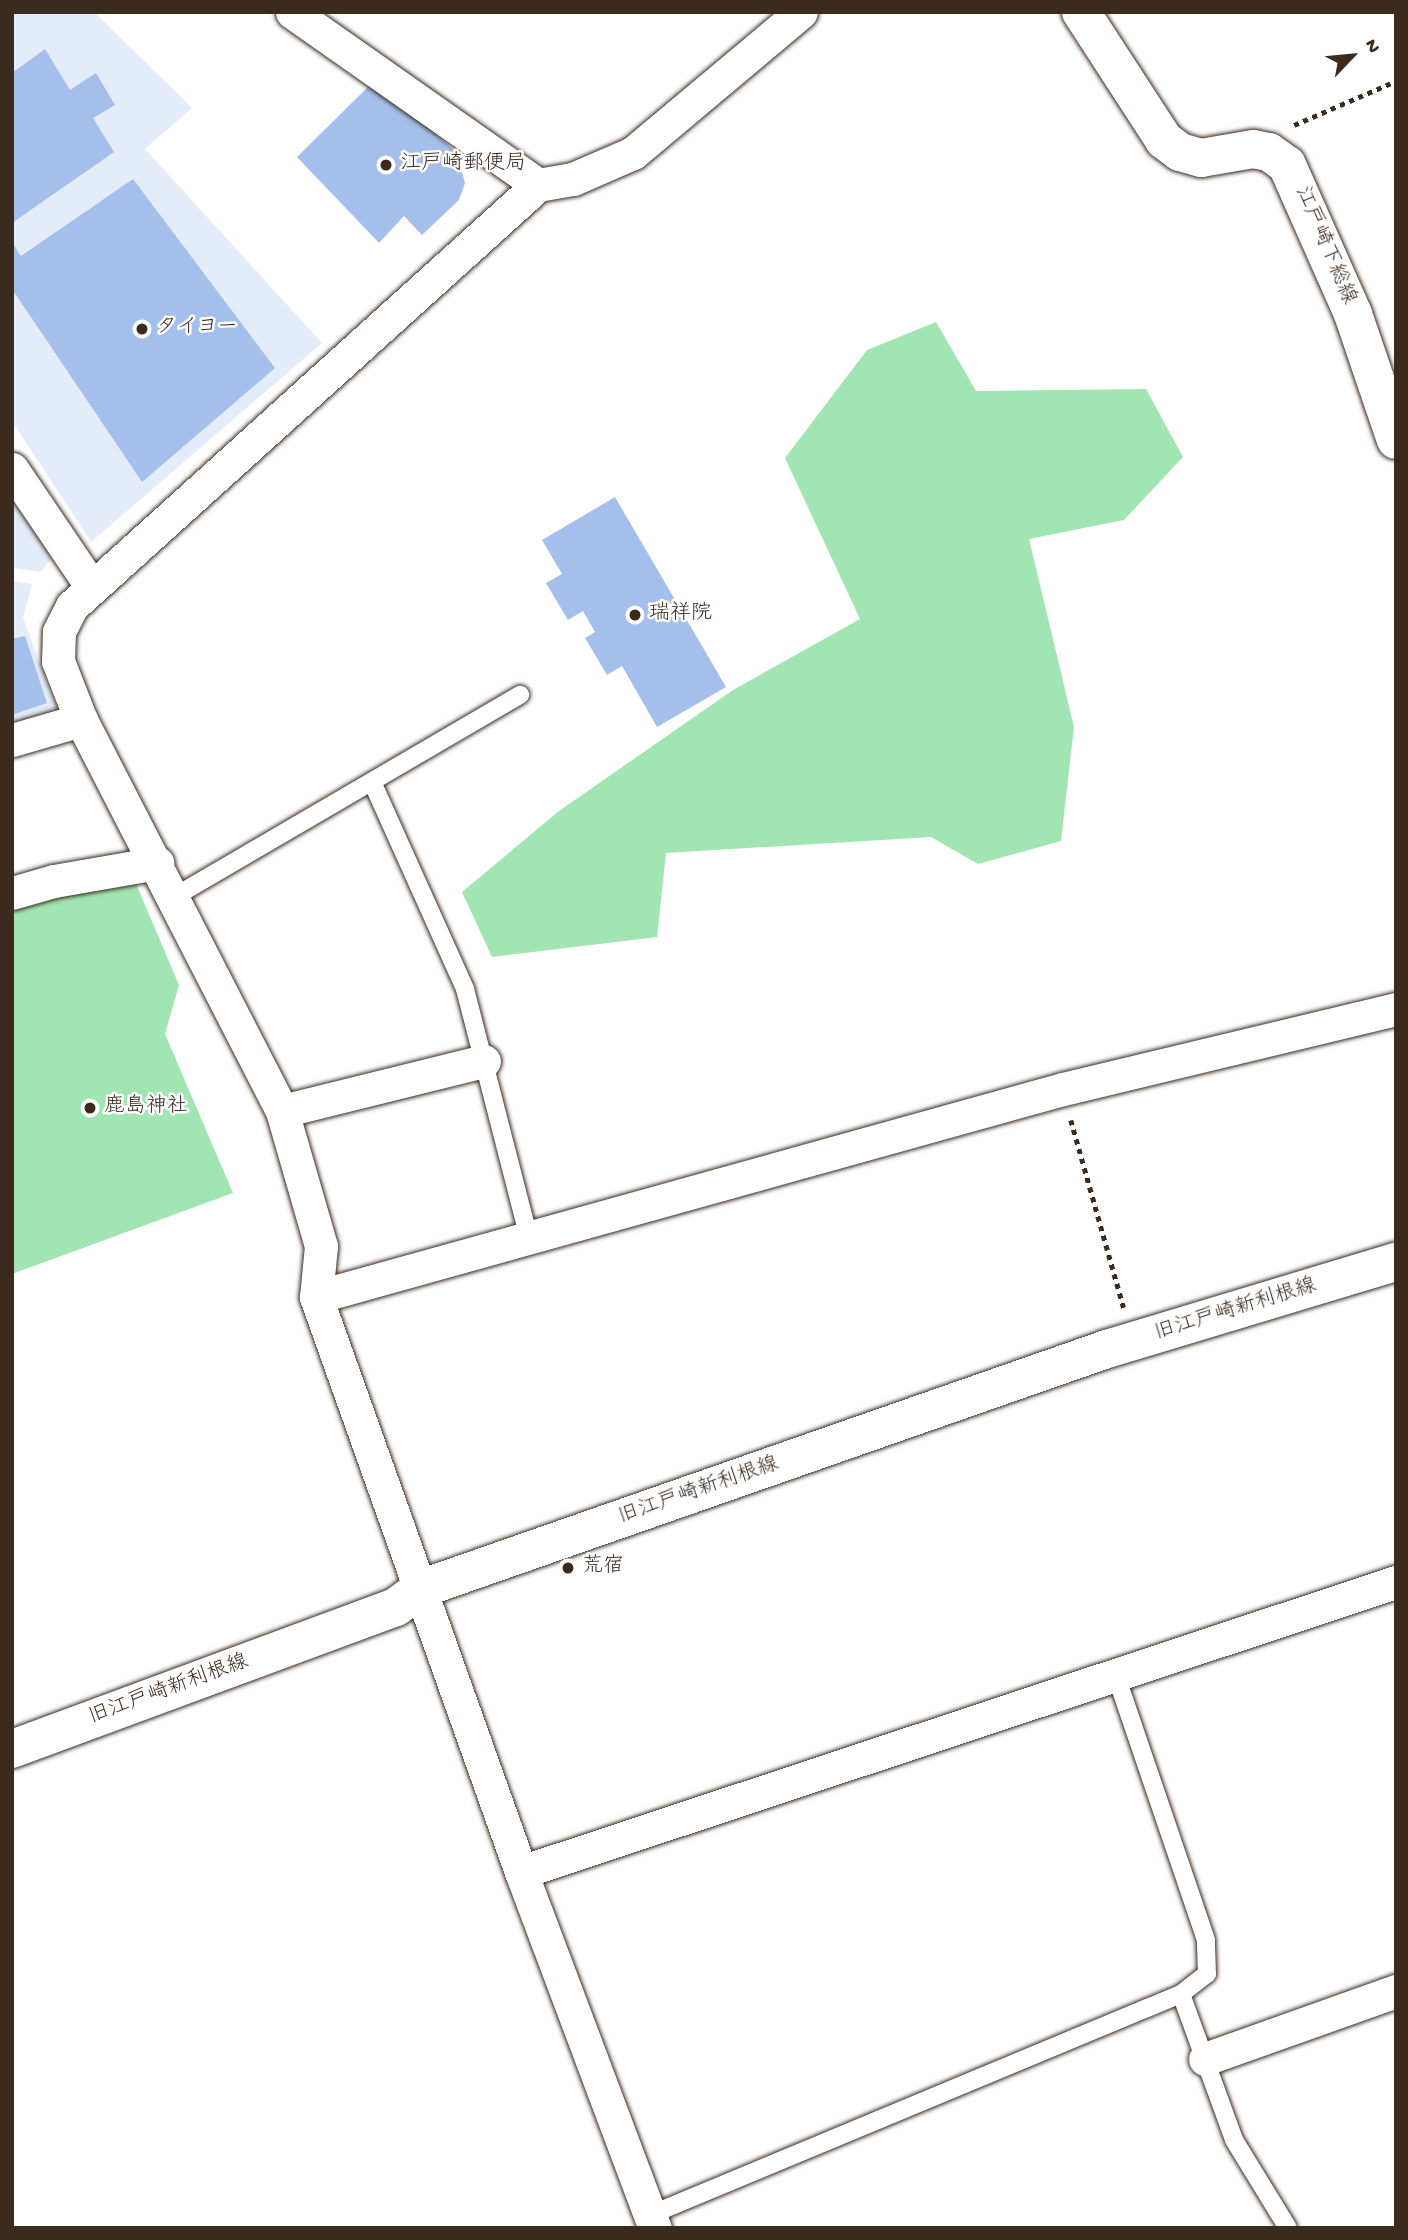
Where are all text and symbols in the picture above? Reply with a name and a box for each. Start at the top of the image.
north arrow [1317,21,1387,91]
text: N [1358,36,1384,57]
place label: 江戸崎郵便局 [400,152,526,178]
marker: 江戸崎郵便局 [378,157,394,173]
street label: 江戸崎下総線 [1288,183,1360,309]
place label: タイヨー [156,316,239,342]
marker: タイヨー [134,321,150,337]
place label: 瑞祥院 [649,602,712,628]
marker: 瑞祥院 [627,607,643,623]
place label: 鹿島神社 [104,1095,188,1121]
marker: 鹿島神社 [82,1100,98,1116]
street label: 旧江戸崎新利根線 [1152,1274,1320,1348]
street label: 旧江戸崎新利根線 [615,1453,783,1531]
place label: 荒宿 [582,1555,624,1581]
marker: 荒宿 [560,1560,576,1576]
street label: 旧江戸崎新利根線 [86,1650,252,1732]

